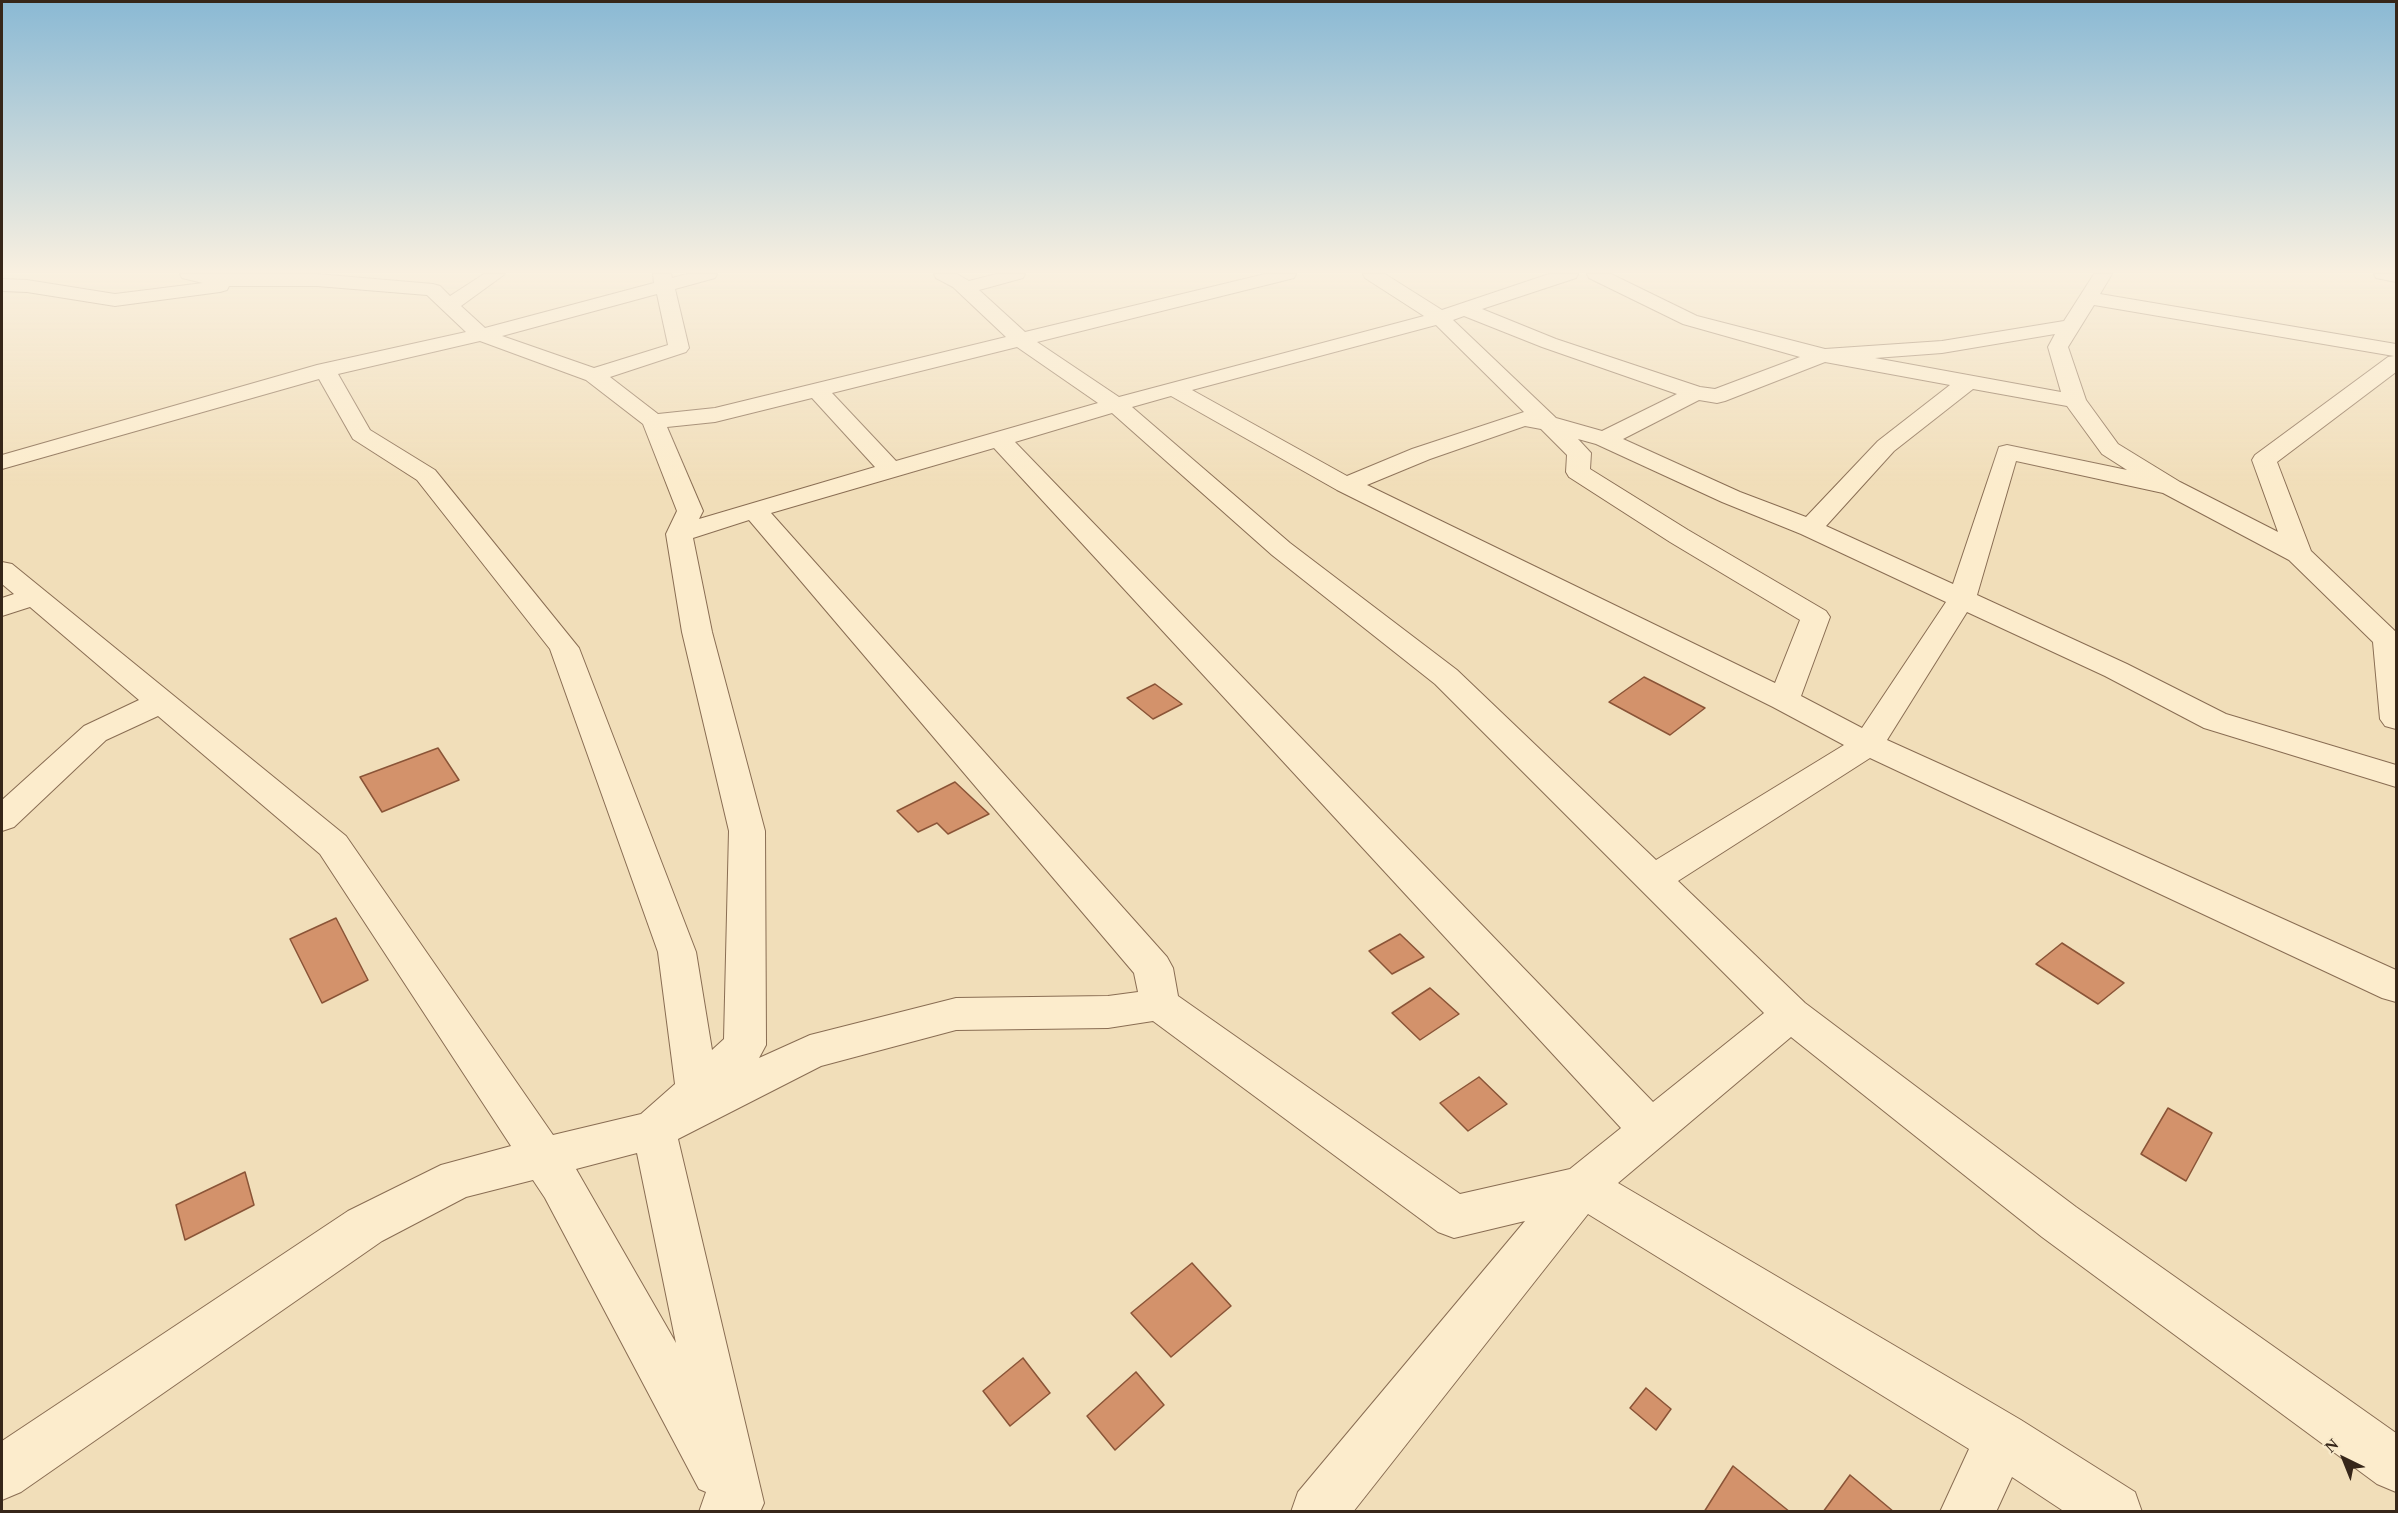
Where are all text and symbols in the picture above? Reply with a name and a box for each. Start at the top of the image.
north arrow [2314,1429,2374,1489]
text: N [2321,1435,2341,1456]

